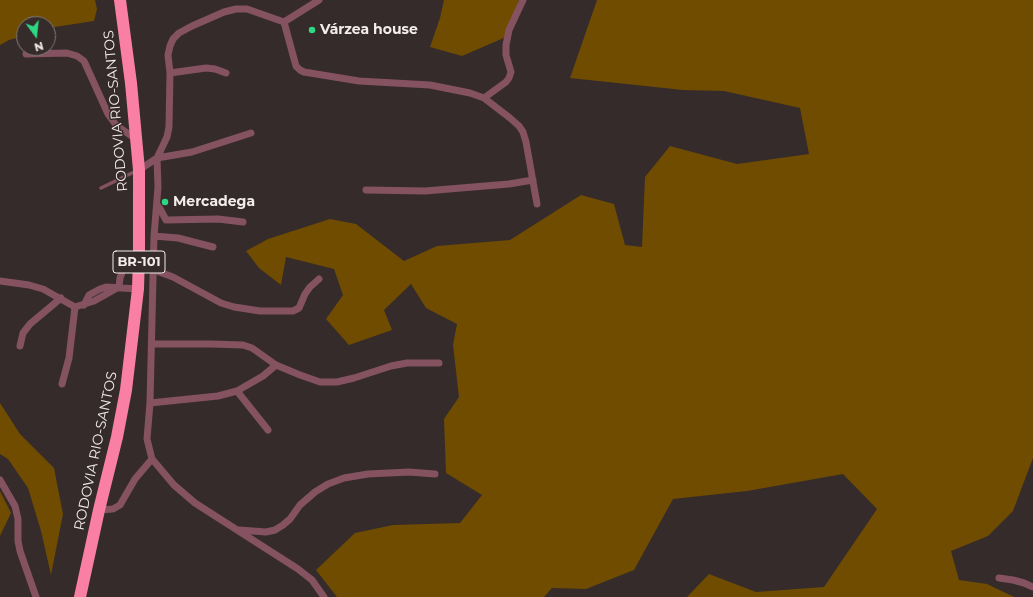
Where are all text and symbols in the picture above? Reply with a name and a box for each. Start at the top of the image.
north arrow [16,16,56,56]
place label: Várzea house [320,22,418,38]
marker: Várzea house [307,25,317,35]
street label: RODOVIA RIO-SANTOS [101,30,131,192]
text: N [33,39,45,55]
place label: Mercadega [173,194,255,210]
marker: Mercadega [160,197,170,207]
road number: BR-101 [113,251,165,273]
street label: RODOVIA RIO-SANTOS [71,370,121,532]

